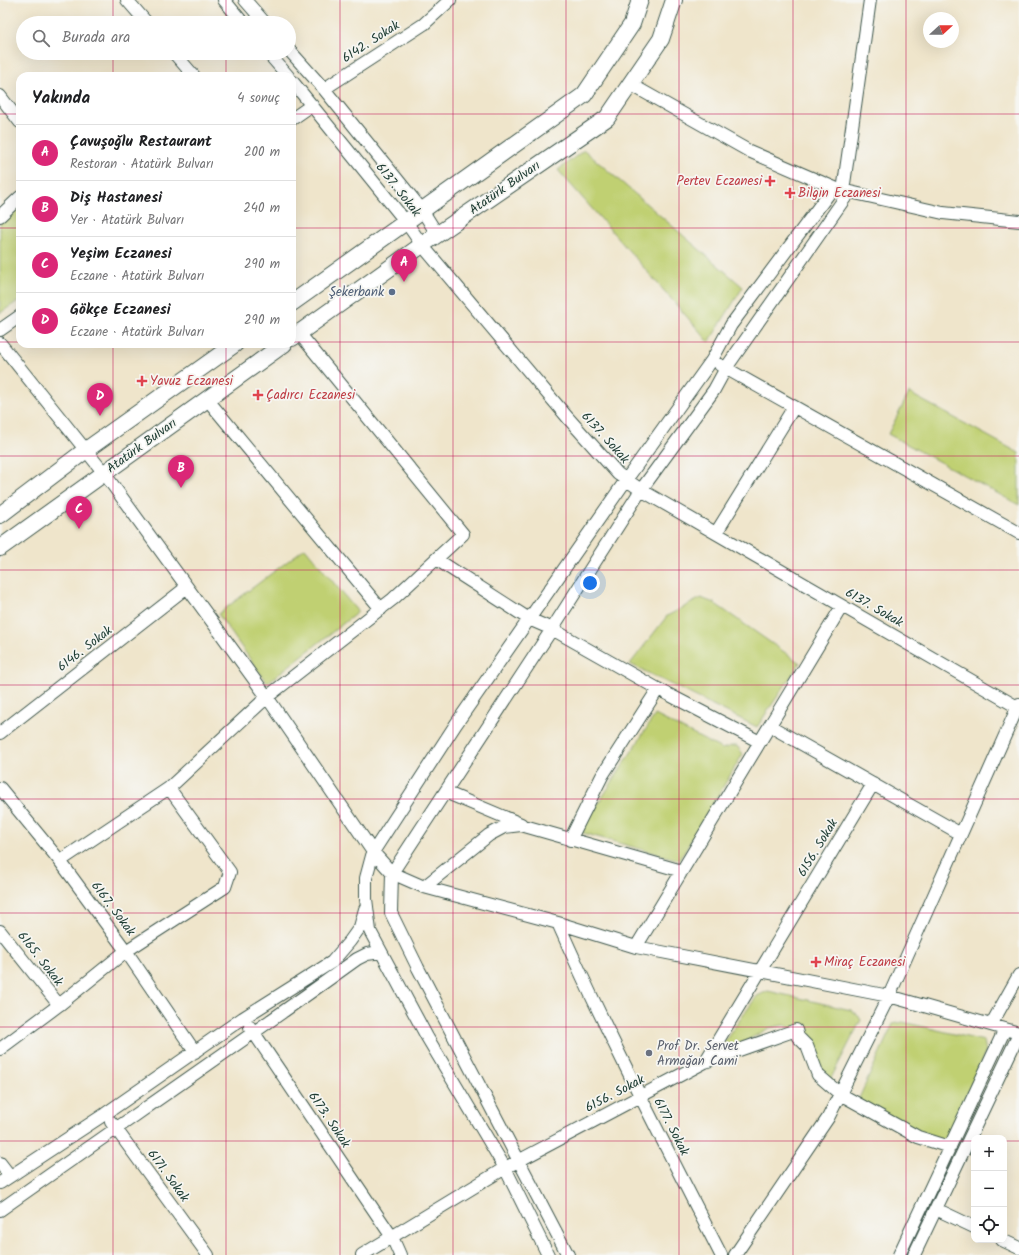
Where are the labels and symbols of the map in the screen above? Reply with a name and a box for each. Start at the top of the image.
north arrow [923,12,959,48]
street label: 6142. Sokak [338,15,405,69]
street label: Atatürk Bulvarı [465,156,545,220]
street label: 6137. Sokak [370,158,427,222]
place label: Pertev Eczanesi [677,171,763,192]
marker: Pertev Eczanesi [765,176,775,186]
place label: Bilgin Eczanesi [798,183,881,204]
marker: Bilgin Eczanesi [785,188,795,198]
pin: A [391,249,417,282]
place label: Şekerbank [329,282,385,303]
marker: Şekerbank [387,287,397,297]
place label: Yavuz Eczanesi [150,371,234,392]
marker: Yavuz Eczanesi [137,376,147,386]
pin: D [87,383,113,416]
place label: Çadırcı Eczanesi [266,385,356,406]
marker: Çadırcı Eczanesi [253,390,263,400]
street label: 6137. Sokak [576,407,635,470]
street label: Atatürk Bulvarı [104,415,180,477]
pin: B [168,455,194,488]
pin: C [66,496,92,529]
your location [580,573,600,593]
street label: 6137. Sokak [841,583,908,634]
street label: 6146. Sokak [53,620,118,677]
street label: 6156. Sokak [792,814,844,881]
street label: 6167. Sokak [85,877,141,942]
street label: 6165. Sokak [12,927,69,992]
place label: Miraç Eczanesi [824,952,906,973]
marker: Miraç Eczanesi [811,957,821,967]
place label: Prof Dr. Servet Armağan Cami [657,1036,740,1072]
marker: Prof Dr. Servet Armağan Cami [644,1048,654,1058]
street label: 6156. Sokak [581,1069,649,1119]
street label: 6173. Sokak [302,1088,356,1153]
street label: 6177. Sokak [647,1094,695,1160]
street label: 6171. Sokak [142,1145,195,1207]

